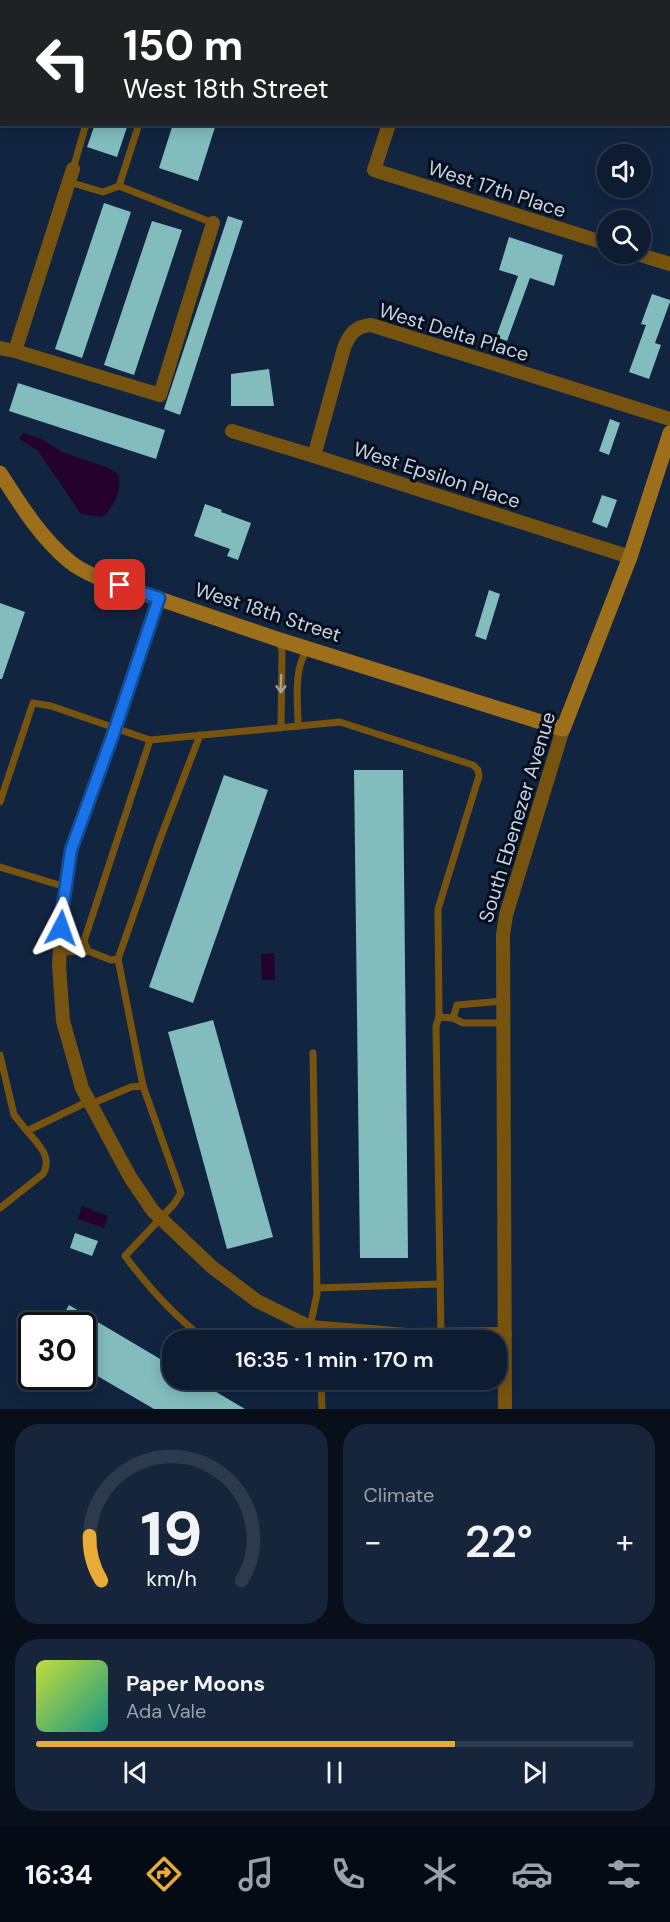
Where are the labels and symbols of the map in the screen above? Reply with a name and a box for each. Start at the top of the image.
street label: West 17th Place [425,154,569,224]
street label: West Delta Place [376,297,532,367]
street label: West Epsilon Place [350,436,524,514]
pin [94,559,145,610]
street label: West 18th Street [192,576,345,648]
one-way arrow [276,673,287,693]
street label: South Ebenezer Avenue [473,709,561,925]
position arrow [29,896,93,960]
speed limit sign: 30 [18,1312,96,1390]

